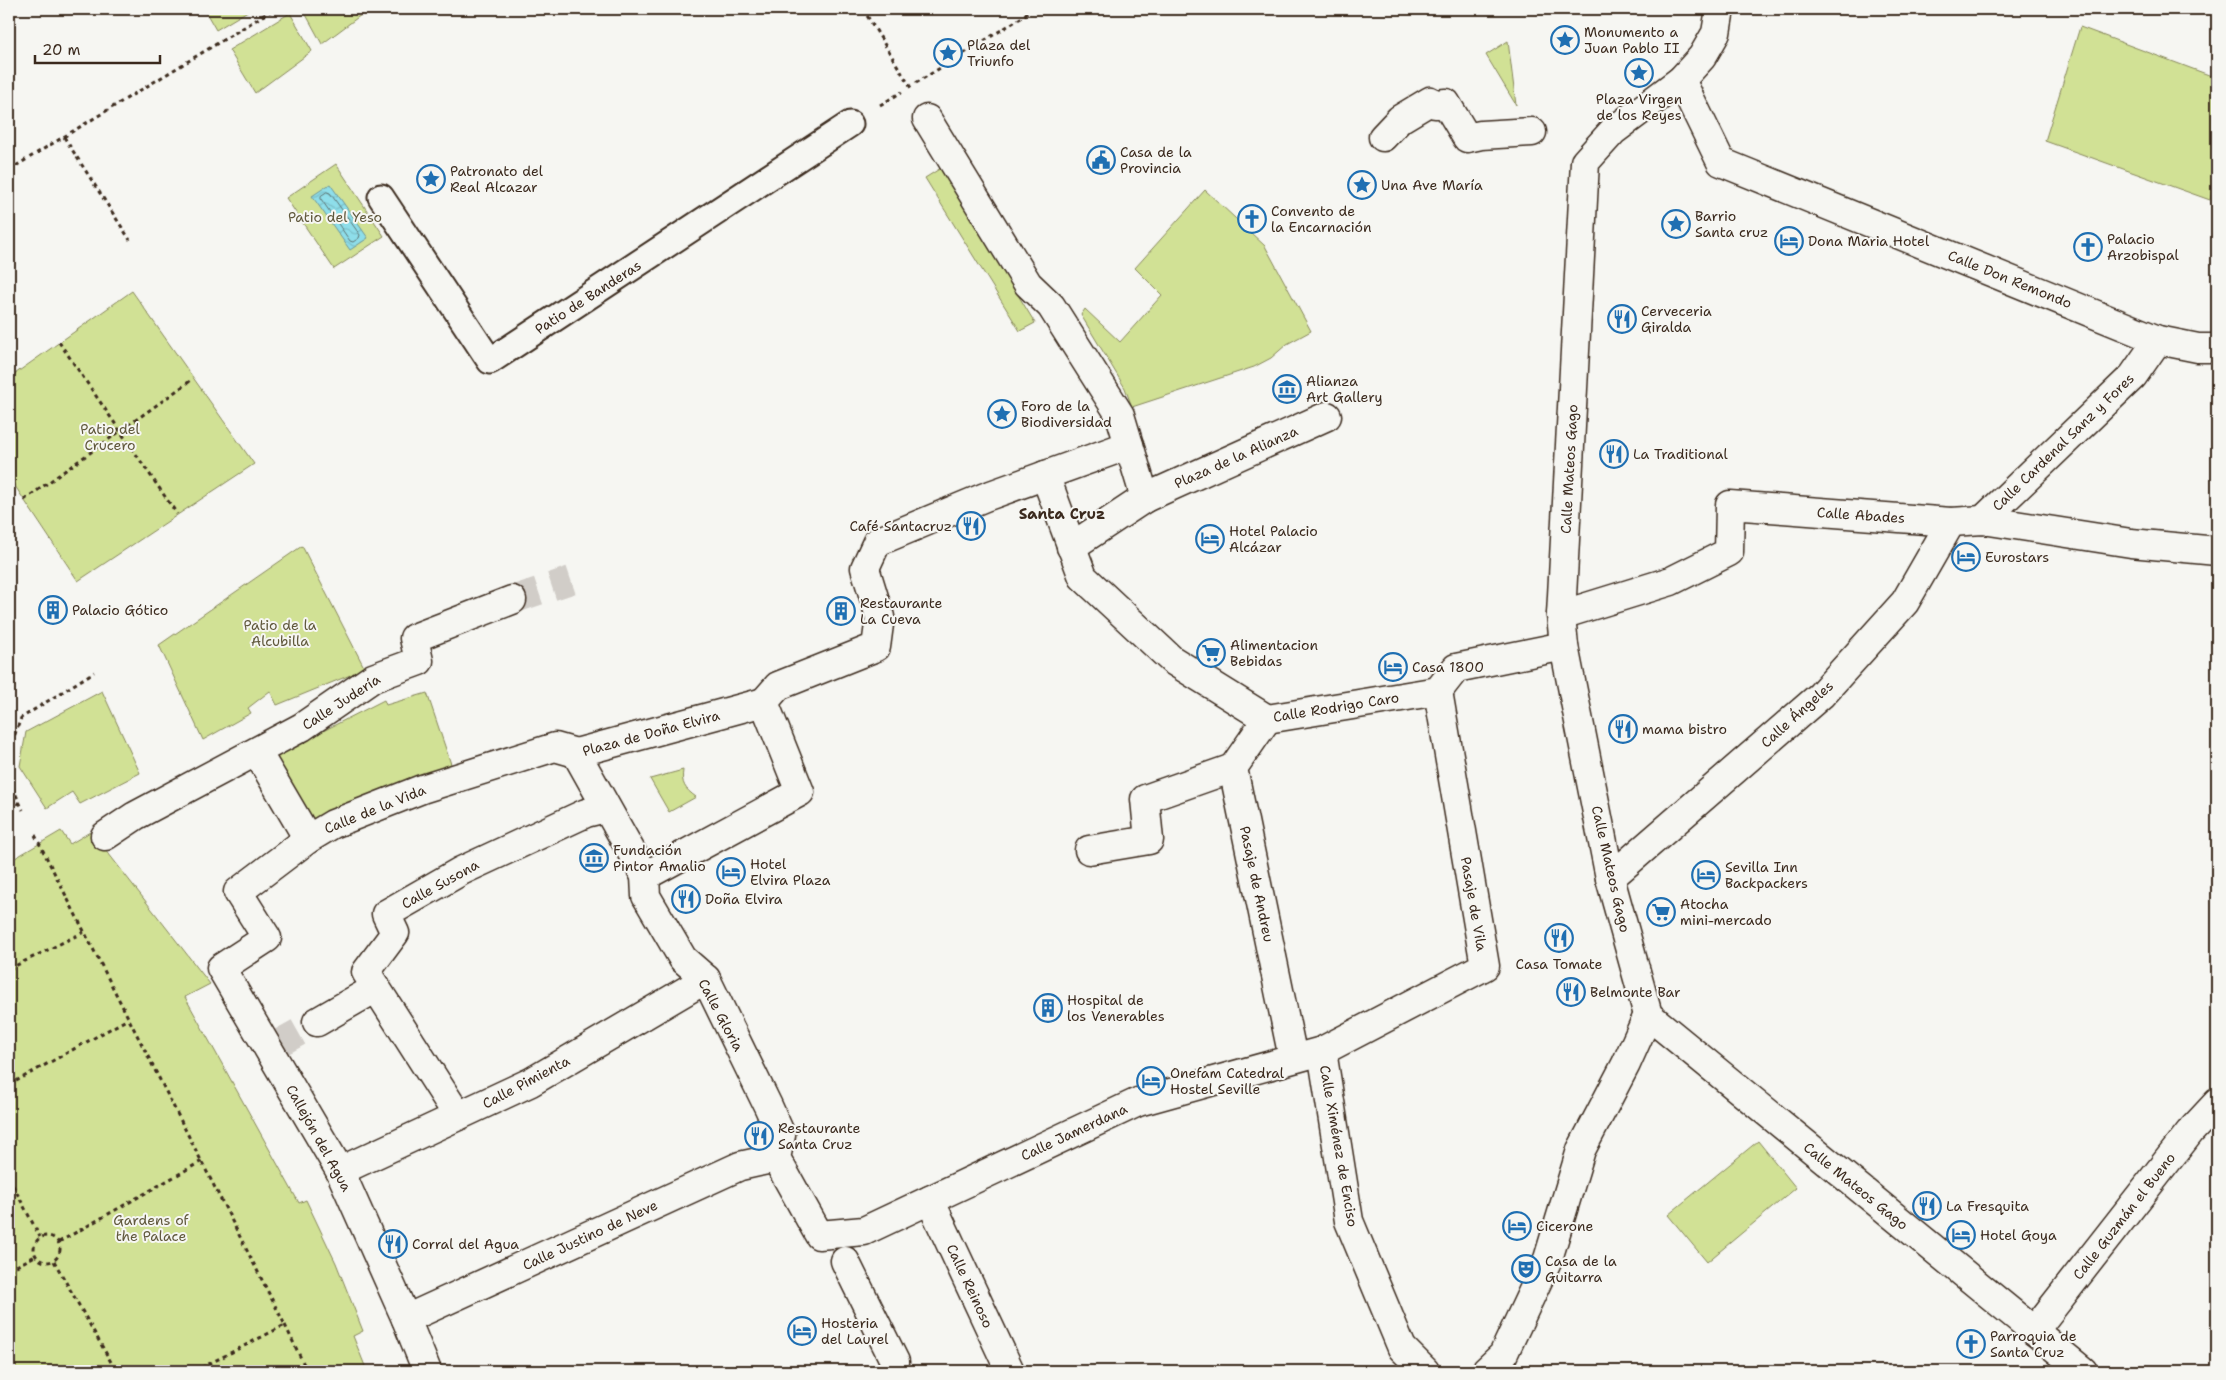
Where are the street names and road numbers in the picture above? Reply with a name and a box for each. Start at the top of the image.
street label: Calle Don Remondo [1945,246,2075,312]
street label: Patio de Banderas [531,256,645,338]
street label: Calle Cardenal Sanz y Fores [1988,369,2138,515]
street label: Calle Mateos Gago [1557,404,1581,534]
street label: Plaza de la Alianza [1171,422,1301,492]
street label: Calle Abades [1816,503,1906,527]
street label: Calle Judería [299,670,384,734]
street label: Calle Ángeles [1757,677,1837,751]
street label: Calle Rodrigo Caro [1272,688,1400,726]
street label: Plaza de Doña Elvira [580,706,722,760]
street label: Calle de la Vida [322,780,429,838]
street label: Calle Mateos Gago [1588,804,1634,934]
street label: Pasaje de Andreu [1236,824,1278,944]
street label: Calle Susona [398,855,482,913]
street label: Pasaje de Vila [1457,855,1491,953]
street label: Calle Gloria [694,976,748,1055]
street label: Calle Pimienta [479,1051,573,1113]
street label: Calle Ximénez de Enciso [1316,1064,1362,1228]
street label: Callejón del Agua [282,1081,356,1195]
street label: Calle Jamerdana [1018,1099,1130,1165]
street label: Calle Mateos Gago [1800,1138,1912,1234]
street label: Calle Guzmán el Bueno [2069,1149,2179,1283]
street label: Calle Justino de Neve [520,1196,661,1274]
street label: Calle Reinoso [943,1241,997,1331]

